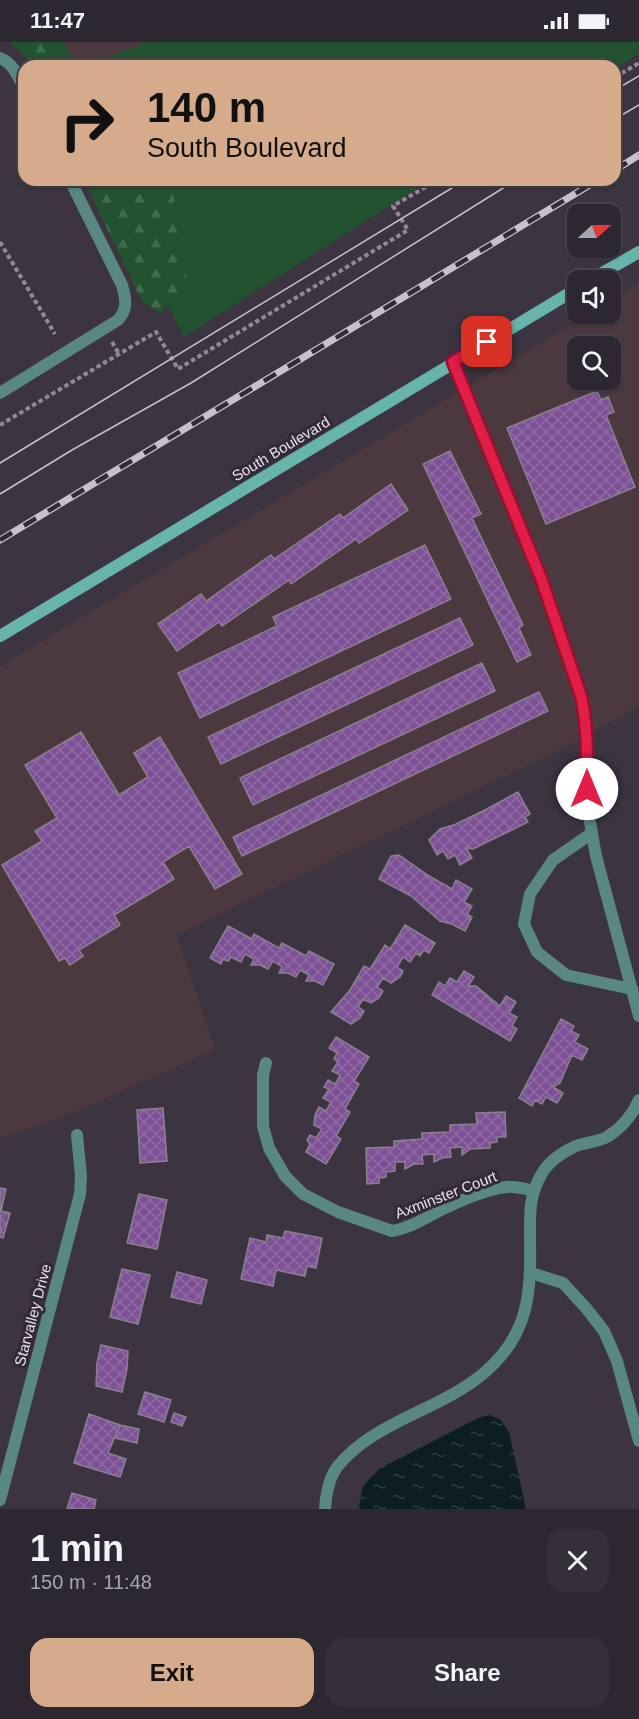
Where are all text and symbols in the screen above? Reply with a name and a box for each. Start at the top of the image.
text: 11:47 [30,8,85,33]
icon: right [48,84,126,162]
text: 140 m [147,84,266,131]
text: South Boulevard [147,133,347,163]
north arrow [567,204,621,258]
map controls [567,204,621,390]
button: sound [567,270,621,324]
pin [461,316,512,367]
icon: arrive [470,325,503,358]
button: search [567,336,621,390]
street label: South Boulevard [229,413,333,484]
position arrow [555,757,619,821]
street label: Axminster Court [393,1167,500,1222]
street label: Starvalley Drive [11,1262,54,1368]
text: 1 min [30,1528,124,1569]
button: close [546,1529,609,1592]
text: 150 m · 11:48 [30,1571,152,1593]
button: Exit [30,1638,314,1707]
button: Share [326,1638,609,1707]

